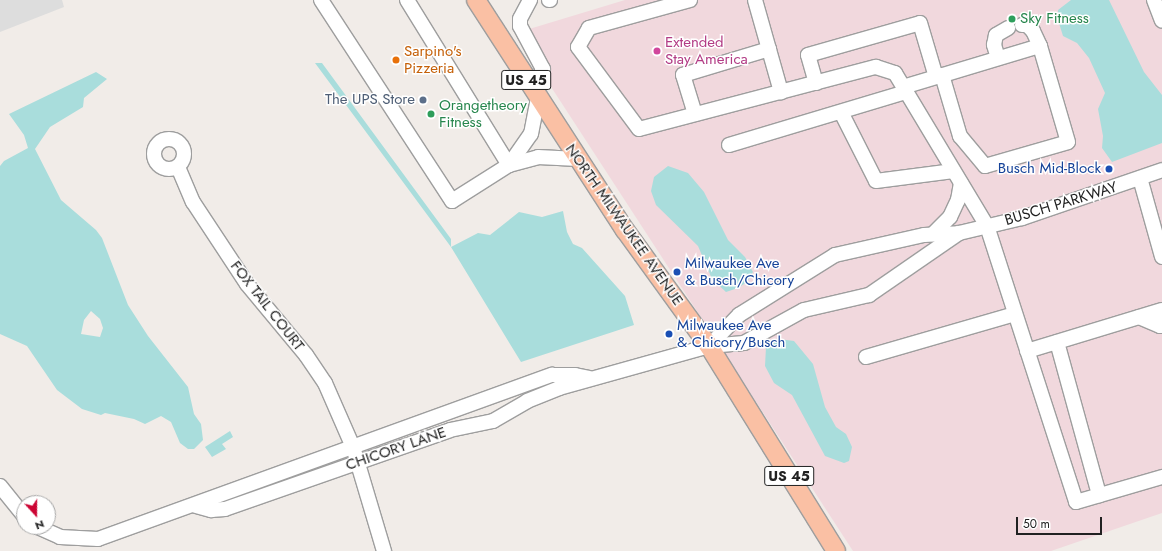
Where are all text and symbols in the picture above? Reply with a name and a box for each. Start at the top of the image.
place label: Sky Fitness [1020,10,1089,28]
marker: Sky Fitness [1007,14,1017,24]
place label: Extended Stay America [665,33,748,68]
place label: Sarpino's Pizzeria [404,42,461,77]
marker: Extended Stay America [652,46,662,56]
marker: Sarpino's Pizzeria [391,55,401,65]
road number: US 45 [501,68,551,92]
place label: The UPS Store [325,91,415,109]
marker: The UPS Store [418,95,428,105]
place label: Orangetheory Fitness [439,96,527,131]
marker: Orangetheory Fitness [426,109,436,119]
street label: NORTH MILWAUKEE AVENUE [561,141,687,309]
place label: Busch Mid-Block [998,160,1101,178]
marker: Busch Mid-Block [1104,164,1114,174]
street label: BUSCH PARKWAY [1003,178,1119,230]
place label: Milwaukee Ave & Busch/Chicory [685,254,794,289]
street label: FOX TAIL COURT [226,258,308,354]
marker: Milwaukee Ave & Busch/Chicory [672,267,682,277]
place label: Milwaukee Ave & Chicory/Busch [677,316,785,351]
marker: Milwaukee Ave & Chicory/Busch [664,329,674,339]
street label: CHICORY LANE [343,423,449,475]
road number: US 45 [764,464,814,488]
north arrow [16,495,56,535]
scale bar [1018,509,1104,535]
text: 50 m [1023,515,1050,533]
text: N [33,516,47,534]

